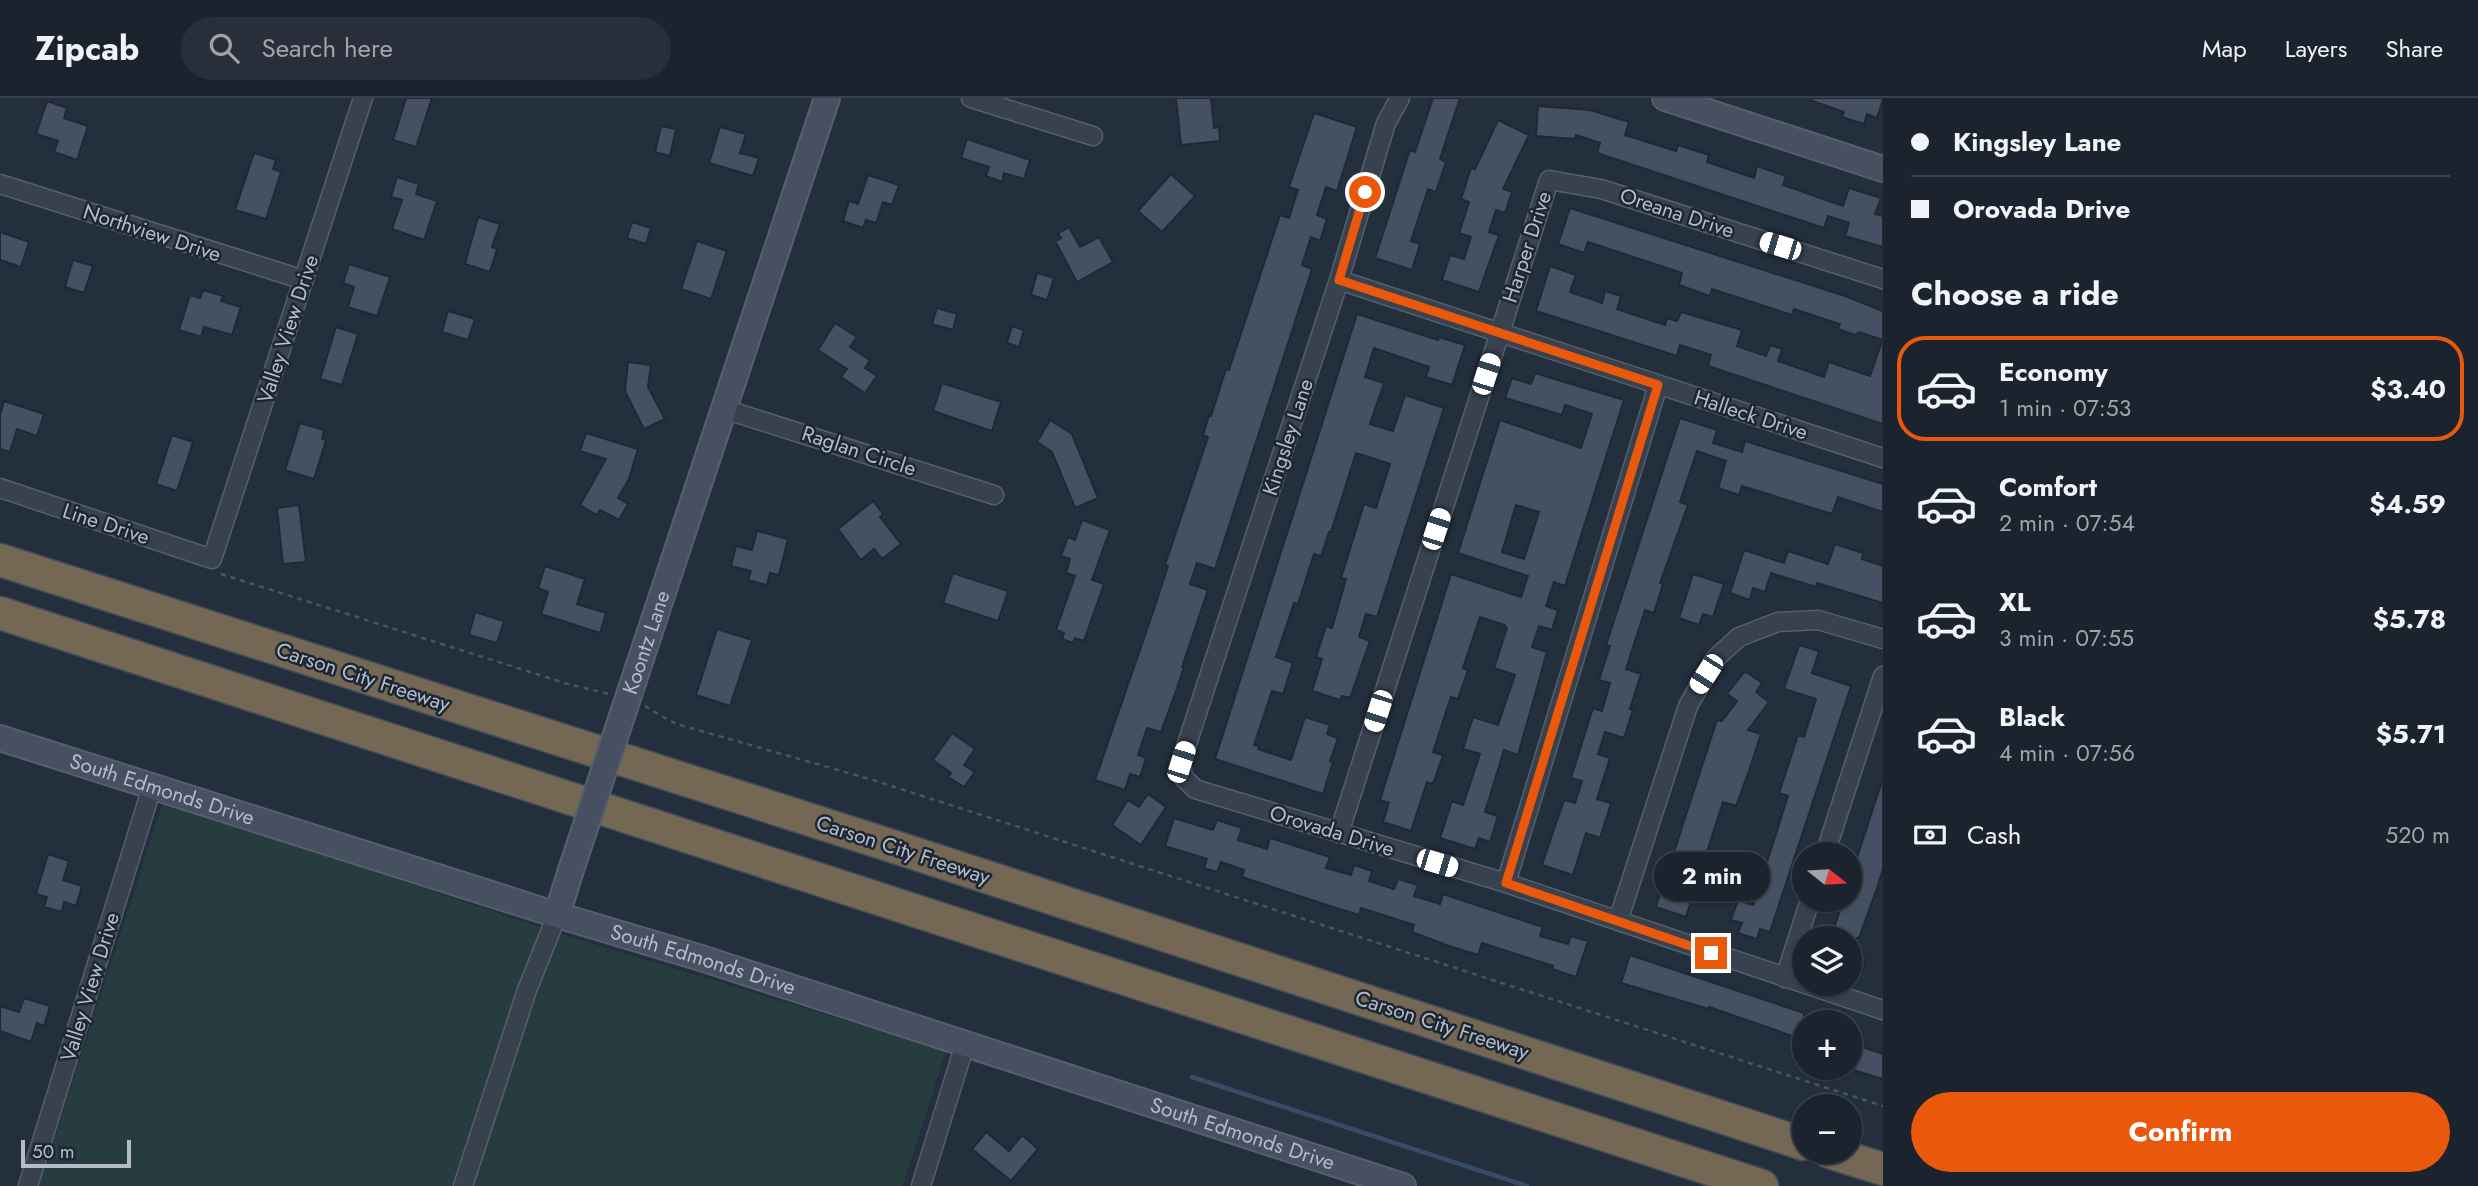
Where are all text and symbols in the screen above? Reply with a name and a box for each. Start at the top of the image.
search box [181,17,671,80]
text: Zipcab [35,25,139,72]
icon: search [205,29,243,67]
text: Search here [261,29,393,67]
text: Map [2202,31,2247,66]
text: Layers [2285,31,2347,66]
text: Share [2385,31,2443,66]
text: Kingsley Lane [1953,123,2121,161]
route start [1349,176,1381,208]
street label: Oreana Drive [1616,180,1738,246]
street label: Harper Drive [1495,187,1559,306]
text: Orovada Drive [1953,190,2130,228]
street label: Northview Drive [79,197,225,269]
car [1757,230,1804,262]
street label: Valley View Drive [250,251,326,407]
text: Choose a ride [1911,271,2119,317]
car [1470,351,1503,397]
text: Economy [1999,353,2108,391]
icon: car [1915,357,1978,420]
text: $3.40 [2370,370,2446,408]
street label: Kingsley Lane [1255,375,1321,499]
street label: Halleck Drive [1690,383,1812,448]
text: 1 min · 07:53 [1999,391,2131,425]
street label: Raglan Circle [798,418,920,484]
text: Comfort [1999,468,2097,506]
icon: car [1915,472,1978,535]
text: $4.59 [2369,485,2446,523]
street label: Line Drive [59,496,153,552]
car [1420,506,1453,552]
text: 2 min · 07:54 [1999,506,2135,540]
text: XL [1999,583,2031,621]
street label: Koontz Lane [615,586,678,698]
icon: car [1915,587,1978,650]
text: $5.78 [2373,600,2446,638]
text: 3 min · 07:55 [1999,621,2134,655]
street label: Carson City Freeway [272,635,455,719]
car [1686,651,1727,697]
car [1362,688,1395,734]
text: Black [1999,698,2065,736]
icon: car [1915,702,1978,765]
text: $5.71 [2376,715,2446,753]
text: 4 min · 07:56 [1999,736,2135,770]
car [1165,739,1198,785]
street label: South Edmonds Drive [66,746,258,833]
street label: Orovada Drive [1266,798,1398,864]
street label: Carson City Freeway [812,808,995,892]
icon: cash [1911,816,1949,854]
text: Cash [1967,816,2021,854]
text: 520 m [2385,818,2450,852]
north arrow [1792,842,1862,912]
map controls [1792,842,1862,1164]
car [1414,847,1461,879]
callout: 2 min [1653,852,1769,900]
text: 2 min [1682,859,1742,893]
street label: Valley View Drive [53,909,127,1065]
street label: South Edmonds Drive [607,917,799,1003]
button: layers [1792,926,1862,996]
route end [1695,937,1727,969]
street label: Carson City Freeway [1351,983,1534,1067]
button: + [1792,1010,1862,1080]
street label: South Edmonds Drive [1146,1090,1339,1178]
button: Confirm [1911,1092,2450,1172]
button: − [1792,1094,1862,1164]
scale bar [21,1137,131,1169]
text: 50 m [32,1138,75,1165]

